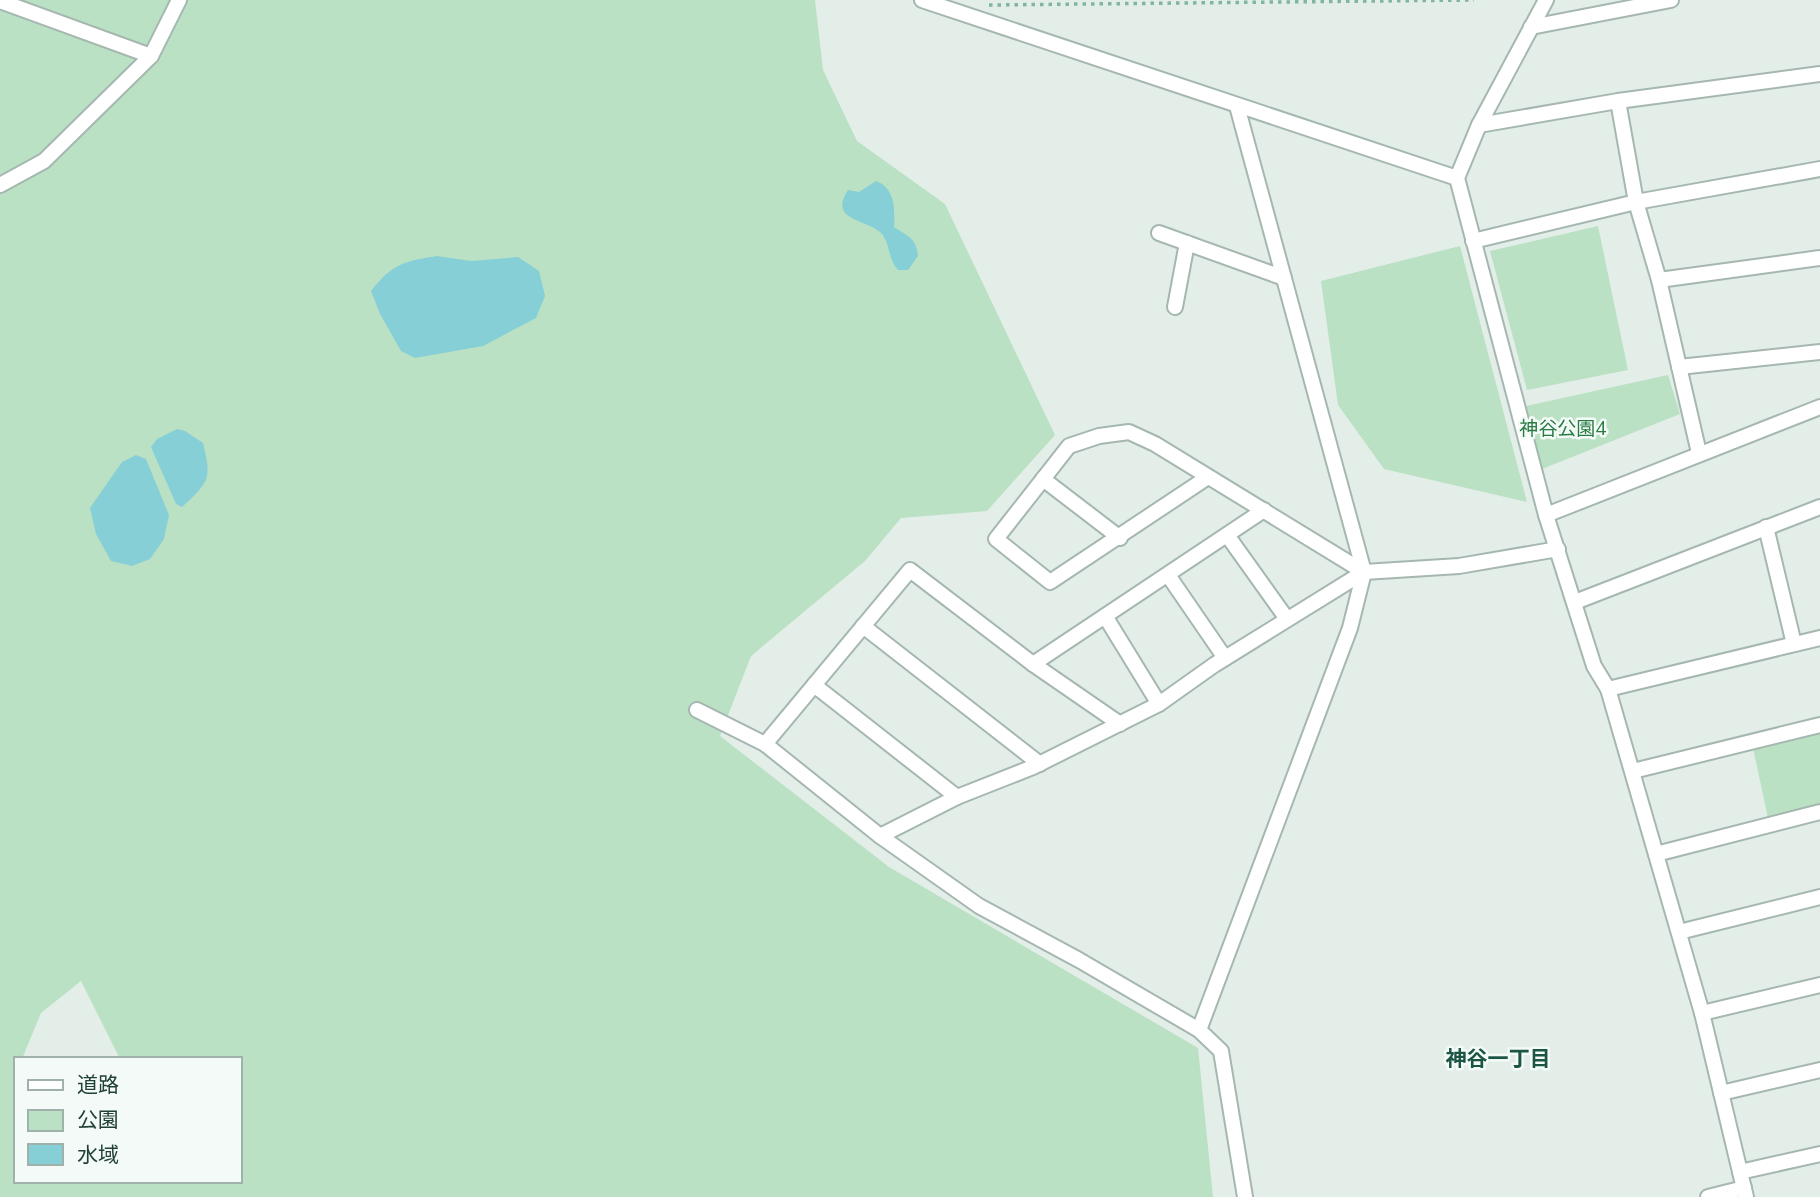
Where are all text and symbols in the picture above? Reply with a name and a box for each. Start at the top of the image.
park label: 神谷公園4 [1519,416,1607,442]
district label: 神谷一丁目 [1446,1045,1551,1073]
legend [14,1057,242,1183]
text: 道路 [77,1071,119,1099]
text: 公園 [77,1106,119,1134]
text: 水域 [77,1141,119,1169]

